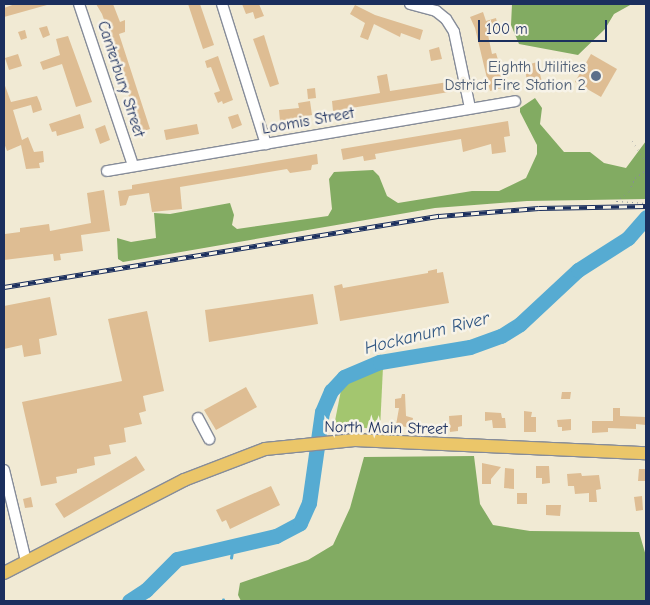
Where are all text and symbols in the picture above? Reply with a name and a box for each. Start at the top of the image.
scale bar [480,10,609,42]
street label: Canterbury Street [93,18,149,140]
text: 100 m [486,20,528,38]
place label: Eighth Utilities Dstrict Fire Station 2 [444,57,586,95]
marker: Eighth Utilities Dstrict Fire Station 2 [590,70,602,82]
street label: Loomis Street [260,103,356,139]
water label: Hockanum River [362,308,492,360]
street label: North Main Street [324,417,448,439]

